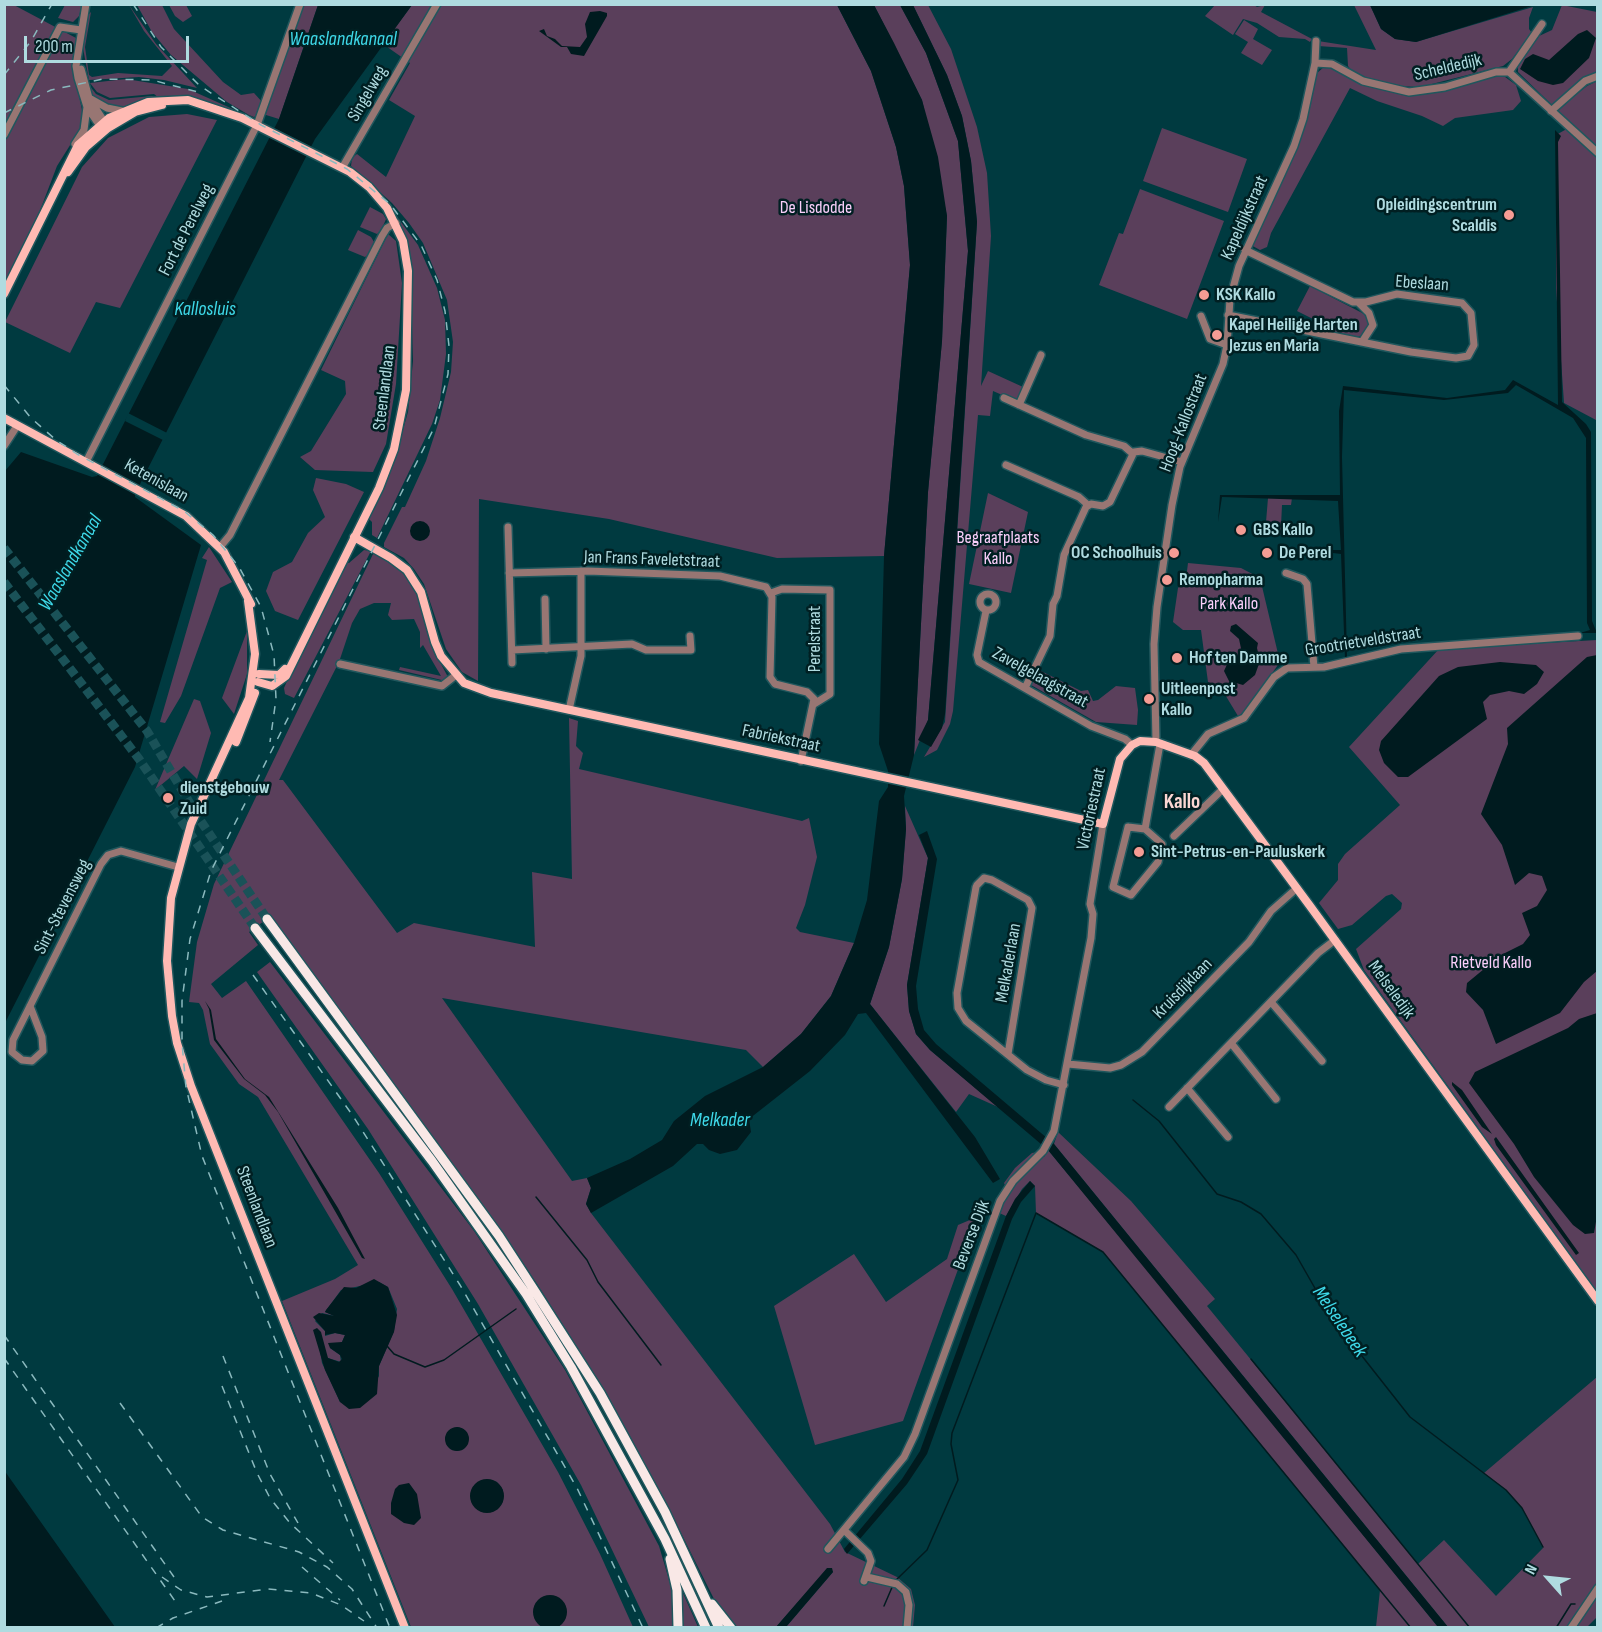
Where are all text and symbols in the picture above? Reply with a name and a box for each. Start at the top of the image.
scale bar [27,24,192,62]
water label: Waaslandkanaal [289,28,397,52]
text: 200 m [35,36,73,57]
street label: Scheldedijk [1412,50,1484,86]
street label: Singelweg [343,62,393,126]
street label: Kapeldijkstraat [1217,173,1273,263]
street label: Fort de Perelweg [155,180,219,280]
place label: Opleidingscentrum Scaldis [1376,194,1497,236]
park label: De Lisdodde [780,197,852,219]
marker: Opleidingscentrum Scaldis [1502,208,1516,222]
street label: Ebeslaan [1395,271,1449,297]
place label: KSK Kallo [1216,284,1276,306]
marker: KSK Kallo [1197,288,1211,302]
water label: Kallosluis [174,298,236,322]
place label: Kapel Heilige Harten Jezus en Maria [1229,314,1358,356]
marker: Kapel Heilige Harten Jezus en Maria [1210,328,1224,342]
street label: Steenlandlaan [369,344,401,432]
street label: Hoog-Kallostraat [1155,371,1213,475]
street label: Ketenislaan [120,455,192,507]
water label: Waaslandkanaal [34,511,108,615]
place label: GBS Kallo [1253,519,1313,541]
marker: GBS Kallo [1234,523,1248,537]
park label: Begraafplaats Kallo [957,527,1039,570]
place label: OC Schoolhuis [1071,542,1162,564]
place label: De Perel [1279,542,1331,564]
marker: OC Schoolhuis [1167,546,1181,560]
marker: De Perel [1260,546,1274,560]
street label: Jan Frans Faveletstraat [584,547,720,573]
place label: Remopharma [1179,569,1263,591]
marker: Remopharma [1160,573,1174,587]
park label: Park Kallo [1200,593,1258,615]
street label: Perelstraat [804,606,826,672]
street label: Grootrietveldstraat [1304,622,1422,662]
street label: Zavelgelaagstraat [988,643,1092,713]
place label: Hof ten Damme [1189,647,1287,669]
marker: Hof ten Damme [1170,651,1184,665]
place label: Uitleenpost Kallo [1161,678,1236,720]
marker: Uitleenpost Kallo [1142,692,1156,706]
street label: Fabriekstraat [740,720,822,758]
street label: Victoriestraat [1073,766,1111,852]
place label: dienstgebouw Zuid [180,777,270,820]
district label: Kallo [1164,790,1200,816]
marker: dienstgebouw Zuid [161,791,175,805]
place label: Sint-Petrus-en-Pauluskerk [1151,841,1325,863]
marker: Sint-Petrus-en-Pauluskerk [1132,845,1146,859]
street label: Sint-Stevensweg [30,856,96,958]
street label: Melkaderlaan [991,922,1027,1004]
park label: Rietveld Kallo [1450,952,1532,974]
street label: Kruisdijklaan [1149,954,1217,1024]
street label: Melseledijk [1363,957,1419,1023]
water label: Melkader [690,1109,750,1133]
street label: Steenlandlaan [231,1163,281,1251]
street label: Beverse Dijk [949,1197,995,1273]
water label: Melselebeek [1307,1282,1371,1362]
north arrow [1518,1548,1578,1608]
text: N [1521,1561,1542,1578]

